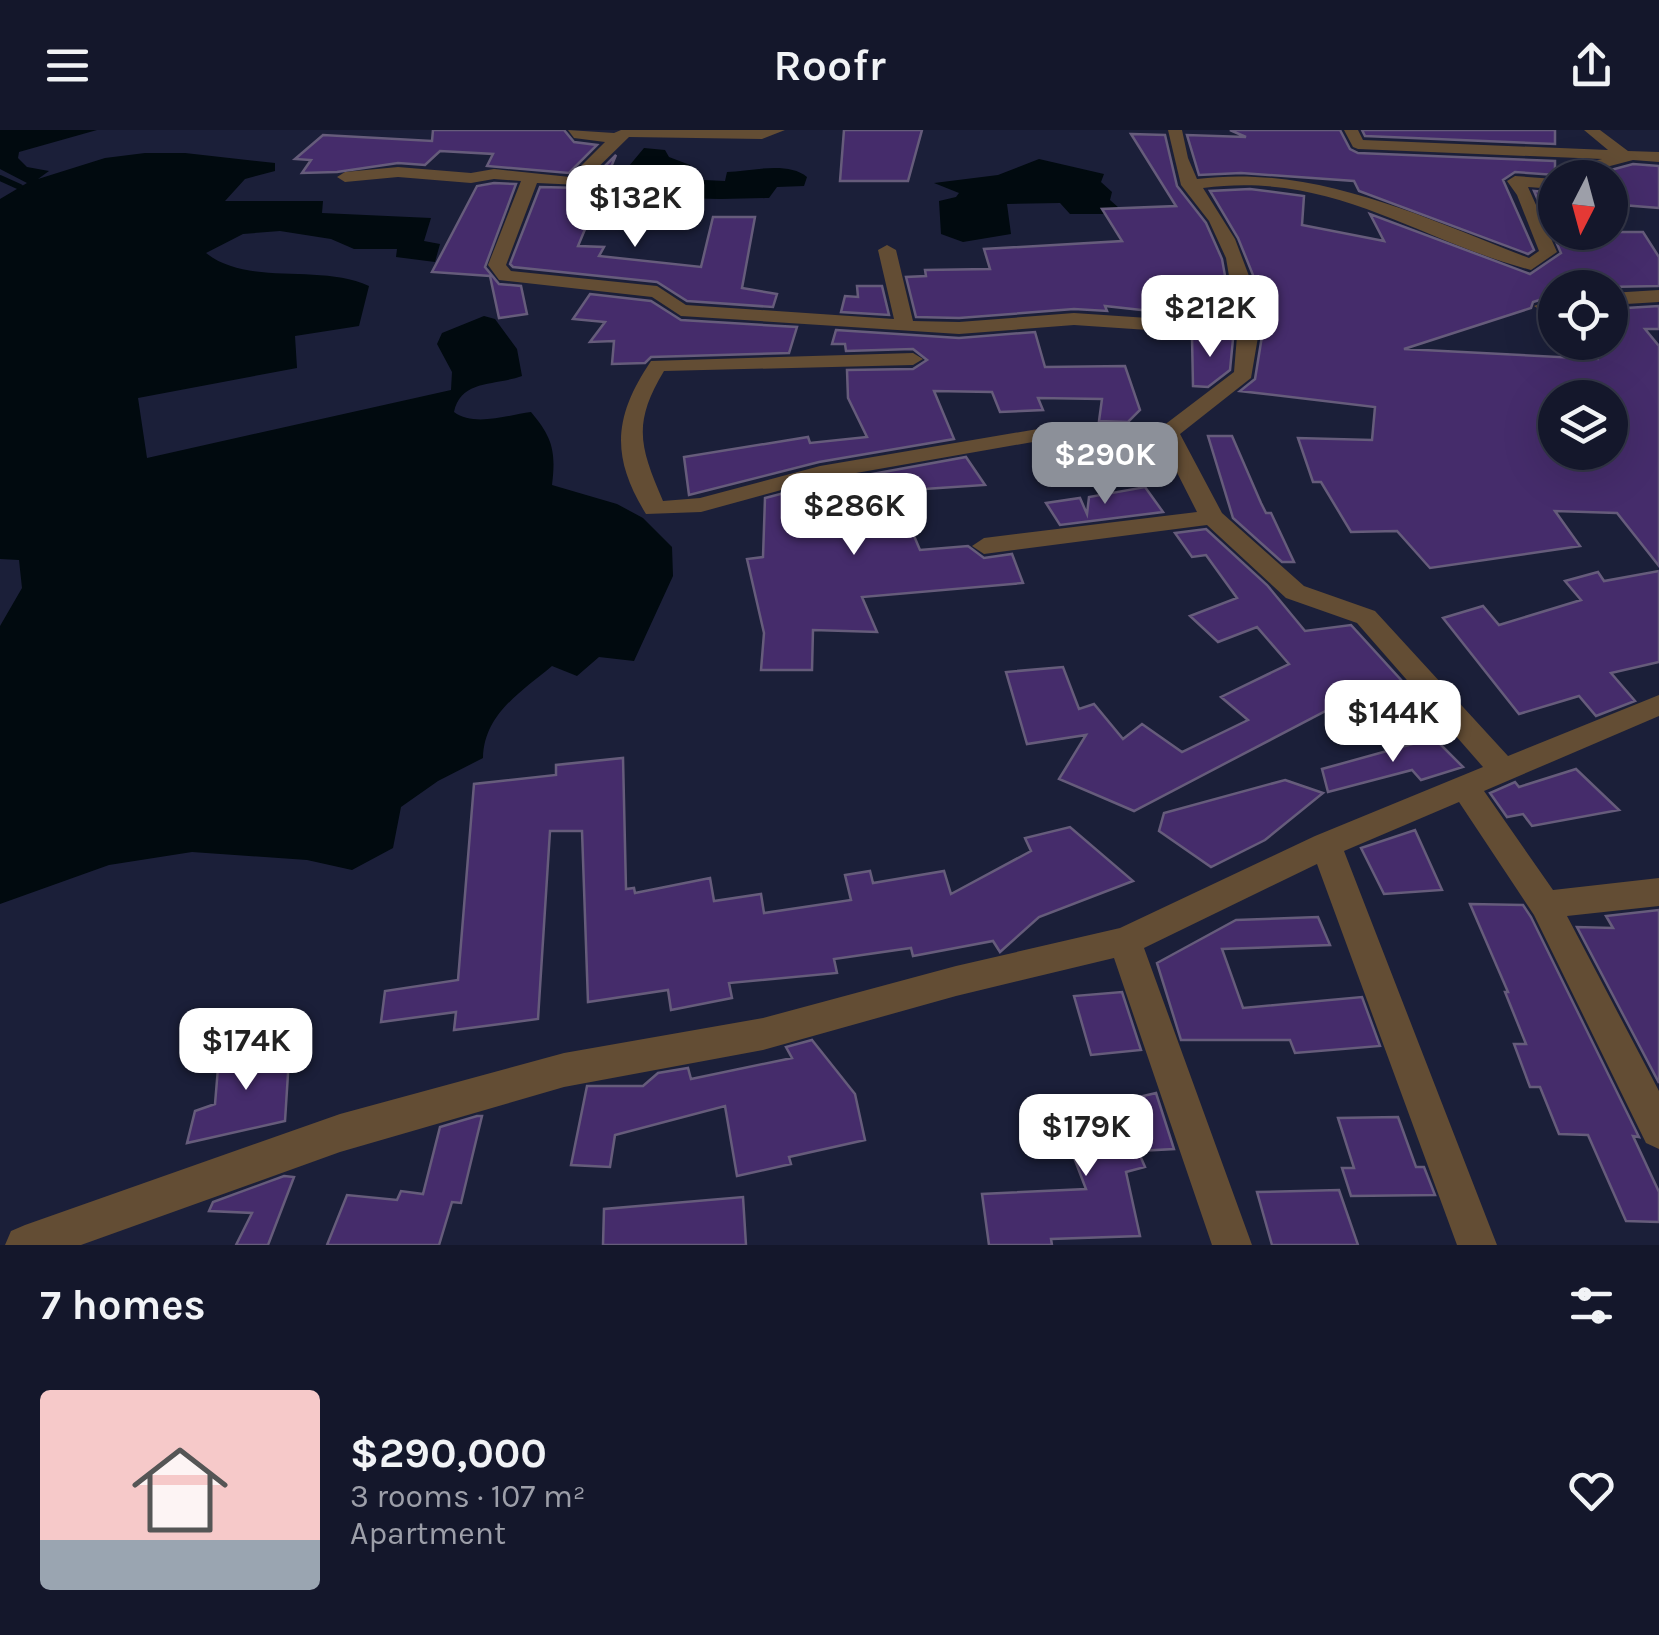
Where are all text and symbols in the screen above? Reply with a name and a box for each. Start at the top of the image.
icon: menu [40,38,95,93]
icon: share [1564,38,1619,93]
text: Roofr [773,39,886,91]
north arrow [1538,160,1628,250]
map controls [1538,160,1628,470]
pin: $132K [565,165,705,250]
text: $132K [588,179,682,216]
button: locate [1538,270,1628,360]
pin: $212K [1140,275,1280,360]
text: $212K [1163,289,1257,326]
button: layers [1538,380,1628,470]
pin: $290K [1035,422,1175,507]
text: $290K [1054,436,1156,473]
pin: $286K [784,473,924,558]
text: $286K [803,487,905,524]
pin: $144K [1323,680,1463,765]
text: $144K [1347,694,1439,731]
pin: $174K [176,1008,316,1093]
text: $174K [201,1022,291,1059]
pin: $179K [1016,1094,1156,1179]
text: $179K [1041,1108,1131,1145]
icon: filters [1564,1278,1619,1333]
text: 7 homes [40,1280,206,1330]
text: $290,000 [350,1428,547,1478]
icon: home [120,1430,240,1550]
icon: heart [1564,1463,1619,1518]
text: 3 rooms · 107 m² [350,1478,586,1515]
text: Apartment [350,1515,506,1552]

